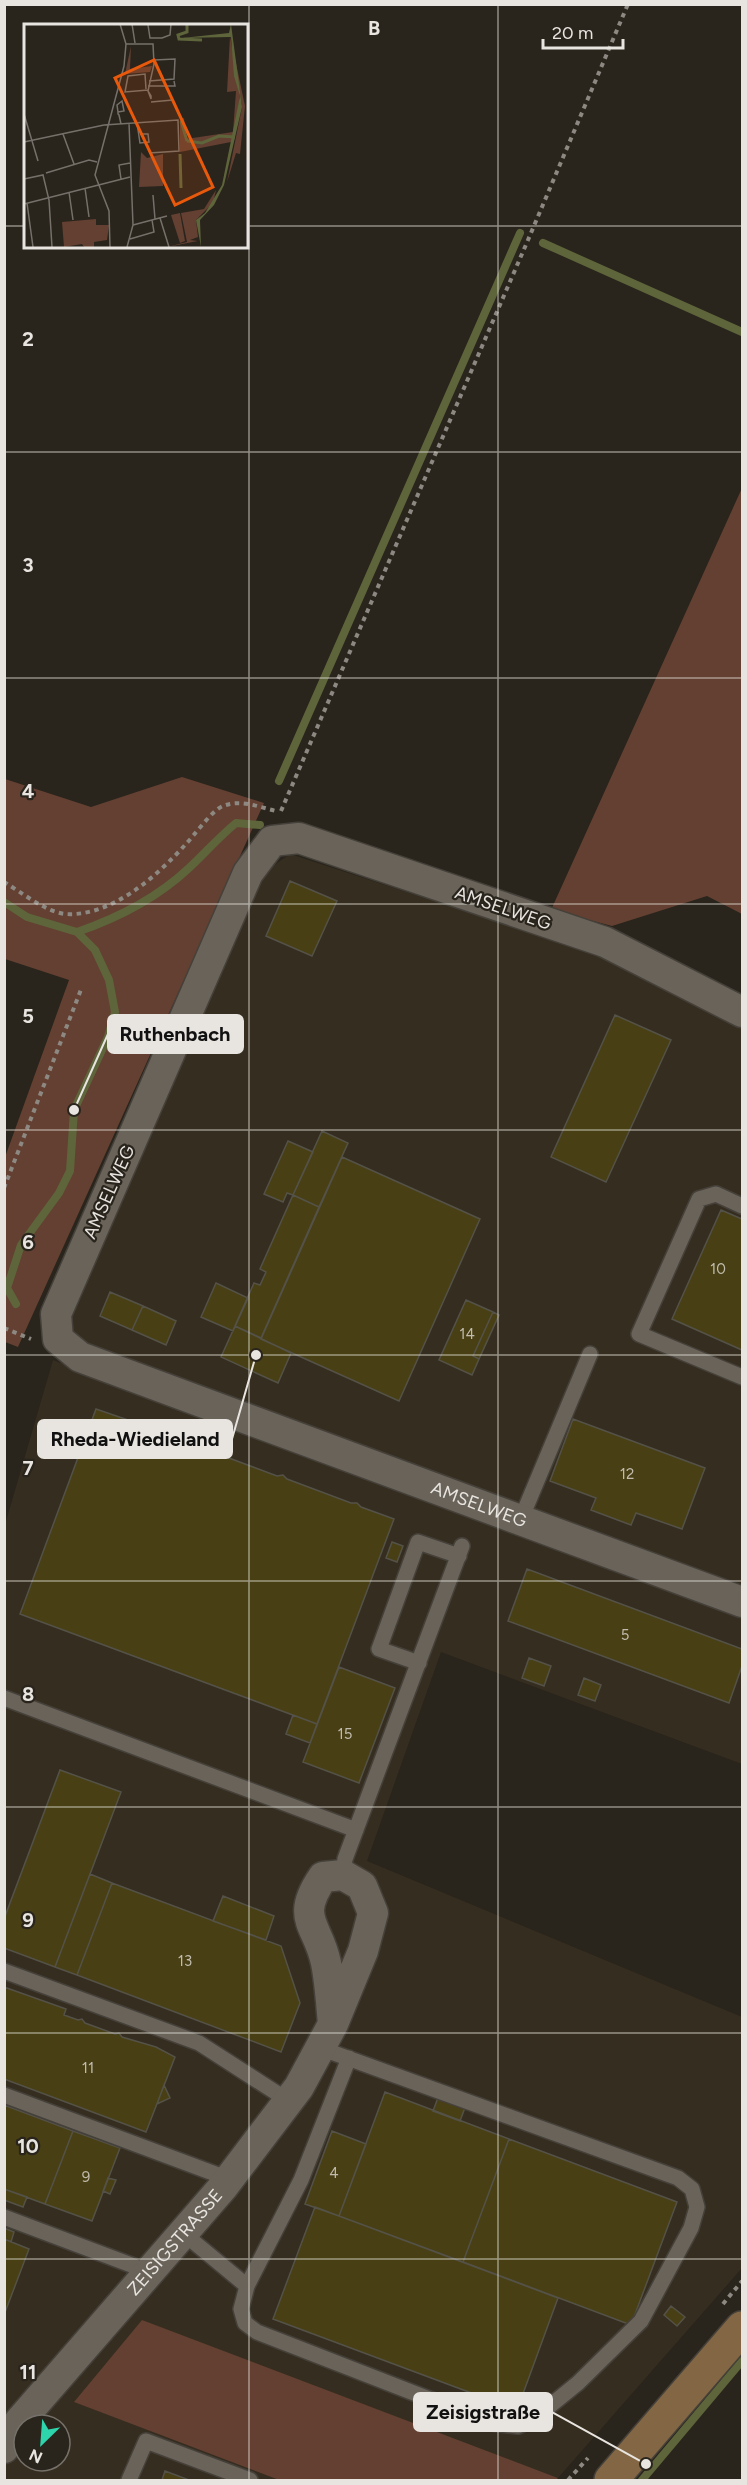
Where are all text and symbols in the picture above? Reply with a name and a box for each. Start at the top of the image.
scale bar [543,12,622,50]
text: B [368,16,380,40]
text: 20 m [552,22,593,44]
inset map [24,24,248,248]
text: 2 [22,327,34,351]
text: 3 [22,553,34,577]
text: 4 [22,779,35,803]
street label: AMSELWEG [452,881,554,935]
text: 5 [22,1004,34,1028]
callout: Ruthenbach [108,1015,243,1053]
text: Ruthenbach [119,1022,231,1046]
street label: AMSELWEG [79,1142,140,1242]
text: 6 [22,1230,34,1254]
house number: 10 [710,1260,726,1278]
house number: 14 [459,1325,475,1343]
callout: Rheda-Wiedieland [38,1420,232,1458]
text: Rheda-Wiedieland [50,1427,220,1451]
text: 7 [22,1456,34,1480]
house number: 12 [620,1465,634,1483]
street label: AMSELWEG [428,1477,530,1532]
house number: 5 [621,1626,629,1644]
text: 8 [22,1682,34,1706]
house number: 15 [338,1725,352,1743]
text: 9 [22,1908,34,1932]
house number: 13 [178,1952,192,1970]
house number: 11 [82,2059,94,2077]
text: 10 [17,2134,39,2158]
house number: 4 [329,2164,339,2182]
house number: 9 [82,2168,90,2186]
street label: ZEISIGSTRASSE [123,2184,227,2300]
text: 11 [20,2360,36,2384]
callout: Zeisigstraße [414,2393,552,2431]
text: Zeisigstraße [426,2400,540,2424]
north arrow [12,2413,72,2473]
text: N [26,2445,45,2467]

